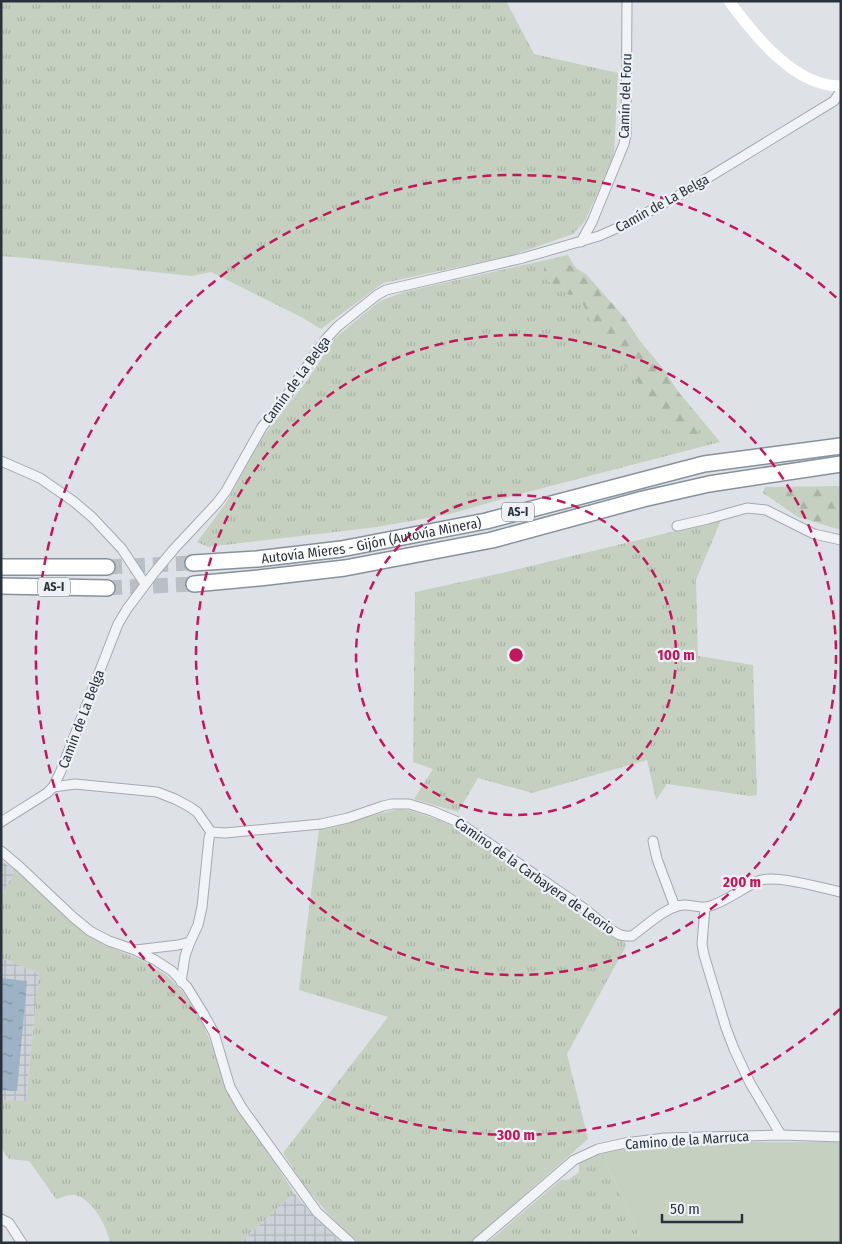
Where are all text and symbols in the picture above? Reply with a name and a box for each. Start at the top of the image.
street label: Camín del Foru [616,53,635,139]
street label: Camín de La Belga [613,171,712,236]
street label: Camín de La Belga [259,333,334,427]
road number: AS-I [502,502,534,522]
street label: Autovía Mieres - Gijón (Autovía Minera) [260,514,483,567]
road number: AS-I [38,578,70,596]
centre of rings [507,646,525,664]
text: 100 m [657,646,695,664]
street label: Camín de La Belga [55,667,108,771]
street label: Camino de la Carbayera de Leorio [451,814,618,938]
text: 200 m [722,873,761,891]
text: 300 m [496,1126,535,1144]
street label: Camino de la Marruca [624,1128,750,1153]
scale bar [662,1192,742,1224]
text: 50 m [670,1200,700,1218]

